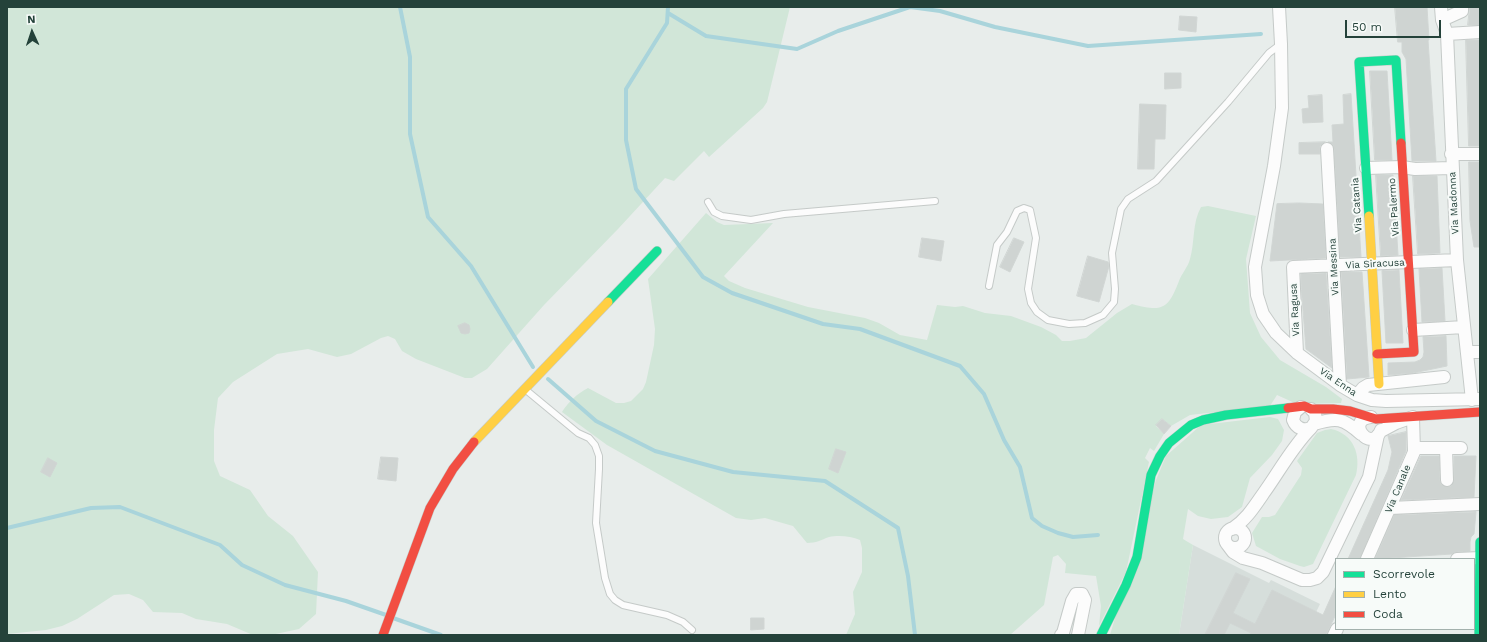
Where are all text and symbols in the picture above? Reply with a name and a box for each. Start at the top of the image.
north arrow [12,12,52,52]
scale bar [1347,12,1443,38]
text: N [27,13,36,26]
text: 50 m [1352,20,1382,34]
street label: Via Madonna [1446,171,1462,235]
street label: Via Catania [1349,177,1365,233]
street label: Via Palermo [1386,177,1402,237]
street label: Via Messina [1327,238,1341,296]
street label: Via Siracusa [1345,256,1405,272]
street label: Via Ragusa [1288,283,1302,337]
street label: Via Enna [1317,365,1359,399]
street label: Via Canale [1382,463,1414,515]
legend [1335,558,1475,630]
text: Scorrevole [1373,567,1435,581]
text: Lento [1373,587,1407,601]
text: Coda [1373,607,1403,621]

